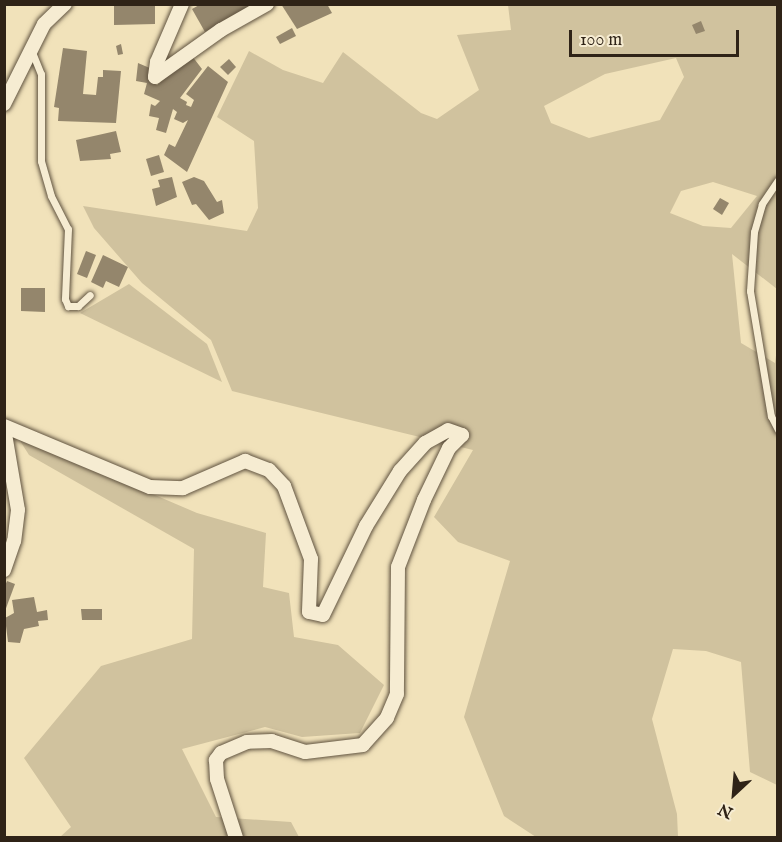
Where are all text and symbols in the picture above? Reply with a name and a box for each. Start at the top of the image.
scale bar [572,18,742,56]
text: 100 m [580,29,622,52]
north arrow [704,764,764,824]
text: N [716,798,737,822]

